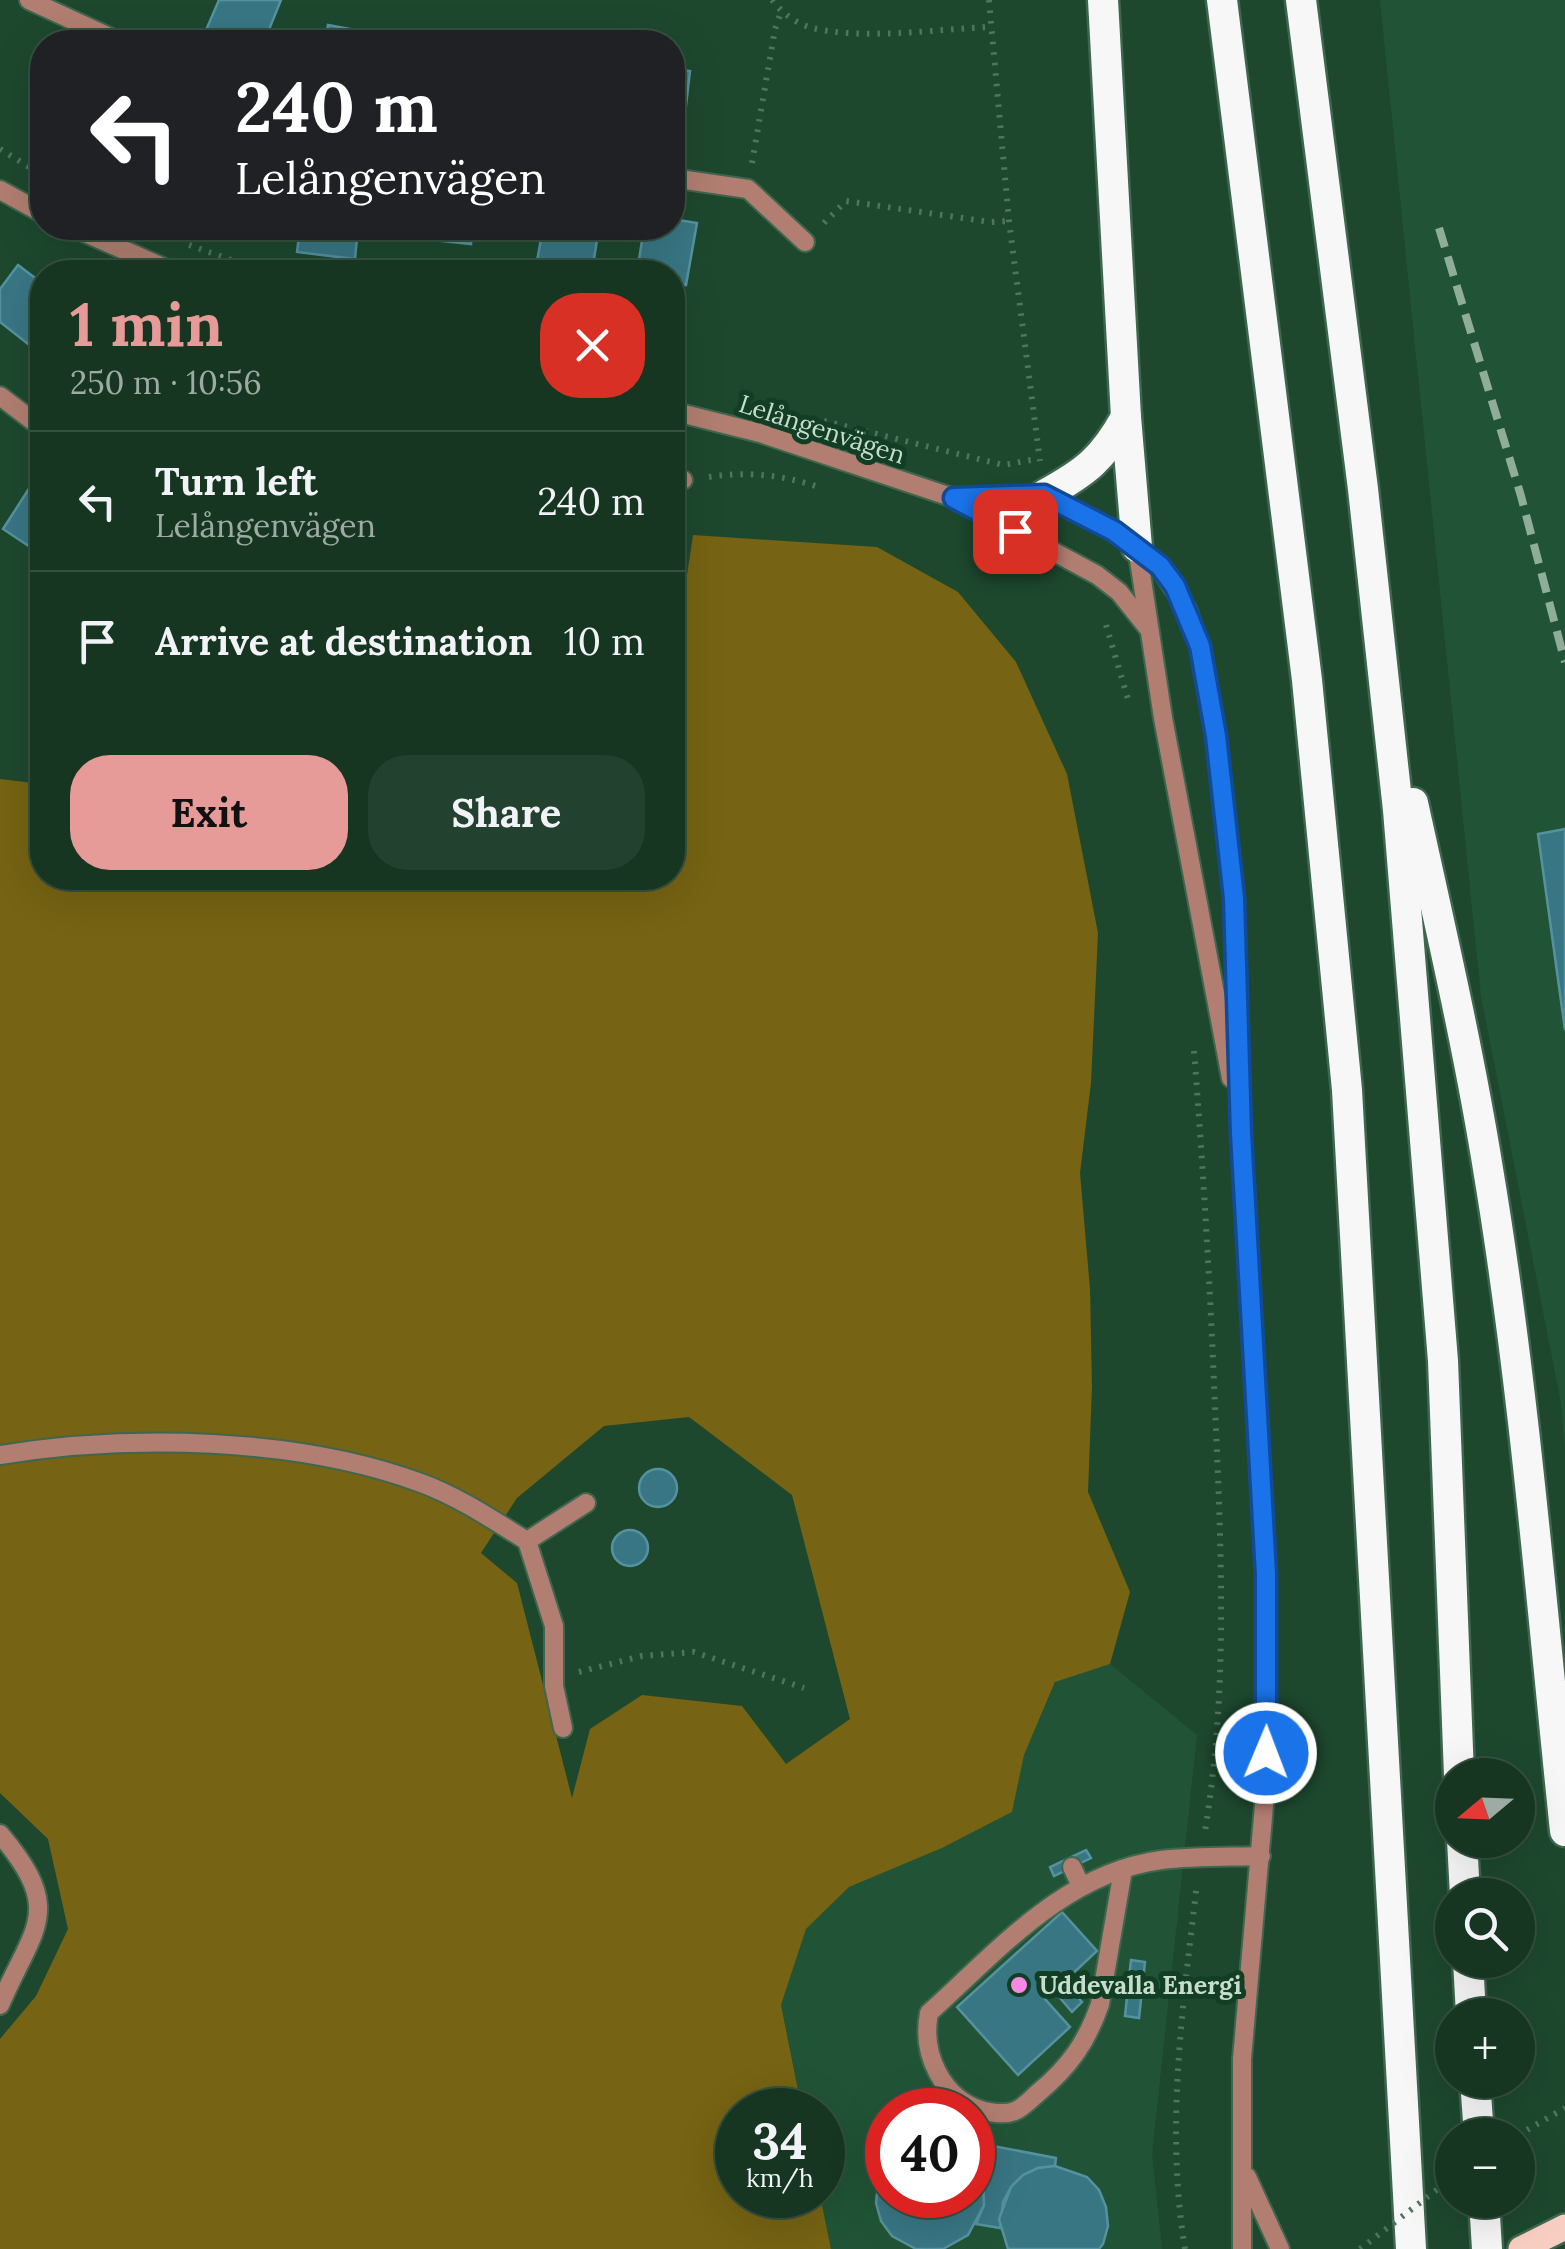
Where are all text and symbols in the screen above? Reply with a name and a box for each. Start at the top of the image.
text: 240 m [235,62,438,151]
icon: left [70,70,200,200]
text: Lelångenvägen [235,149,546,206]
text: 1 min [70,286,223,362]
button: close [540,293,645,398]
text: 250 m · 10:56 [70,362,262,403]
street label: Lelångenvägen [735,387,909,471]
text: Turn left [155,457,318,505]
icon: left [70,474,125,529]
text: 240 m [537,477,645,525]
pin [973,489,1058,574]
icon: arrive [988,504,1043,559]
text: Lelångenvägen [155,505,376,546]
icon: arrive [70,614,125,669]
text: Arrive at destination [155,617,532,665]
text: 10 m [564,617,645,665]
button: Exit [70,755,348,870]
button: Share [368,755,645,870]
position arrow [1214,1701,1318,1805]
north arrow [1435,1758,1535,1858]
map controls [1435,1758,1535,2218]
button: search [1435,1878,1535,1978]
place label: Uddevalla Energi [1039,1969,1242,2001]
marker: Uddevalla Energi [1008,1974,1030,1996]
button: + [1435,1998,1535,2098]
speed limit sign: 40 [865,2088,995,2218]
text: 34 [752,2109,808,2173]
button: − [1435,2118,1535,2218]
text: km/h [746,2162,814,2194]

